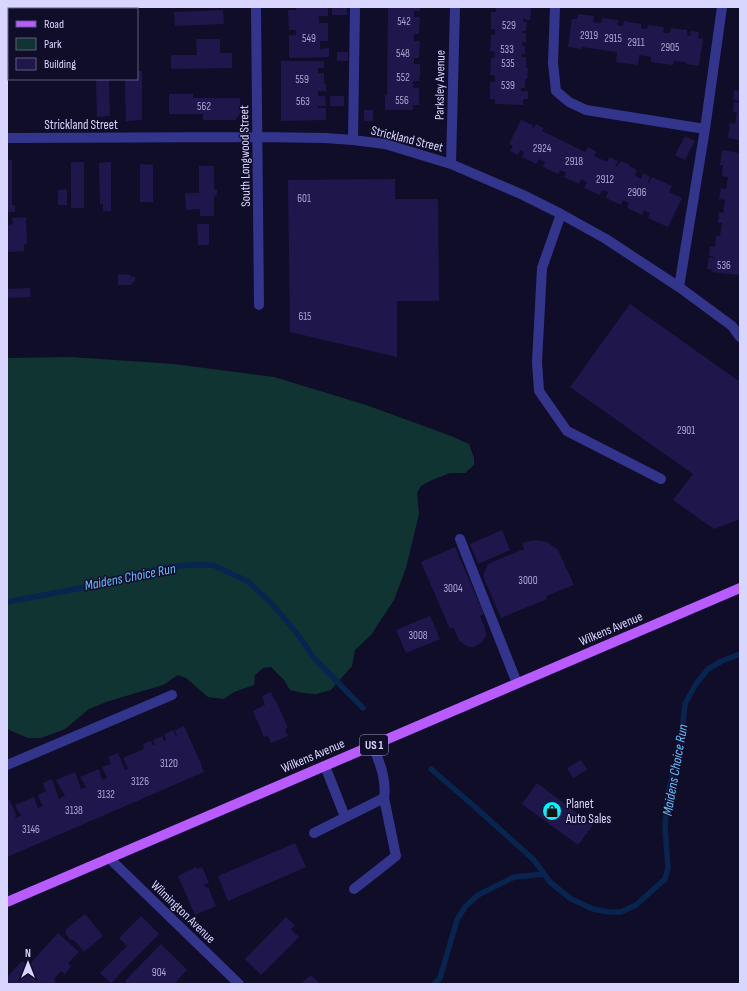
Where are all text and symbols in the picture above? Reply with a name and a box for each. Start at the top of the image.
legend [8,8,138,80]
house number: 542 [397,15,411,28]
text: Road [44,17,64,32]
house number: 529 [502,19,516,32]
house number: 2919 [580,29,598,42]
house number: 549 [302,32,316,45]
house number: 2915 [604,32,622,45]
house number: 2911 [627,36,645,49]
text: Park [44,37,62,52]
house number: 2905 [661,41,679,54]
house number: 533 [500,43,514,56]
house number: 548 [396,47,410,60]
street label: Parksley Avenue [431,50,449,120]
text: Building [44,57,76,72]
house number: 535 [501,57,515,70]
house number: 552 [396,71,410,84]
house number: 559 [295,73,309,86]
house number: 539 [501,79,515,92]
house number: 556 [395,94,409,107]
house number: 563 [296,95,310,108]
house number: 562 [197,100,211,113]
street label: South Longwood Street [236,105,254,207]
street label: Strickland Street [44,117,118,133]
street label: Strickland Street [369,122,445,156]
house number: 2924 [533,142,552,155]
house number: 2918 [565,155,583,168]
house number: 2912 [596,173,614,186]
house number: 2906 [627,186,647,199]
house number: 601 [297,192,311,205]
house number: 536 [717,259,731,272]
house number: 615 [298,310,312,323]
house number: 2901 [677,424,695,437]
water label: Maidens Choice Run [83,560,177,594]
house number: 3000 [518,574,538,587]
house number: 3004 [443,582,463,595]
street label: Wilkens Avenue [577,608,645,650]
house number: 3008 [408,629,428,642]
water label: Maidens Choice Run [659,723,691,817]
street label: Wilkens Avenue [279,735,347,777]
road number: US 1 [360,735,388,755]
house number: 3120 [160,757,178,770]
house number: 3126 [131,775,149,788]
house number: 3132 [97,788,115,801]
place label: Planet Auto Sales [565,796,612,827]
shop icon: Planet Auto Sales [541,800,563,822]
house number: 3138 [65,804,83,817]
house number: 3146 [22,823,40,836]
street label: Wilmington Avenue [147,877,219,947]
north arrow [8,943,48,983]
text: N [25,947,31,960]
house number: 904 [152,966,167,979]

